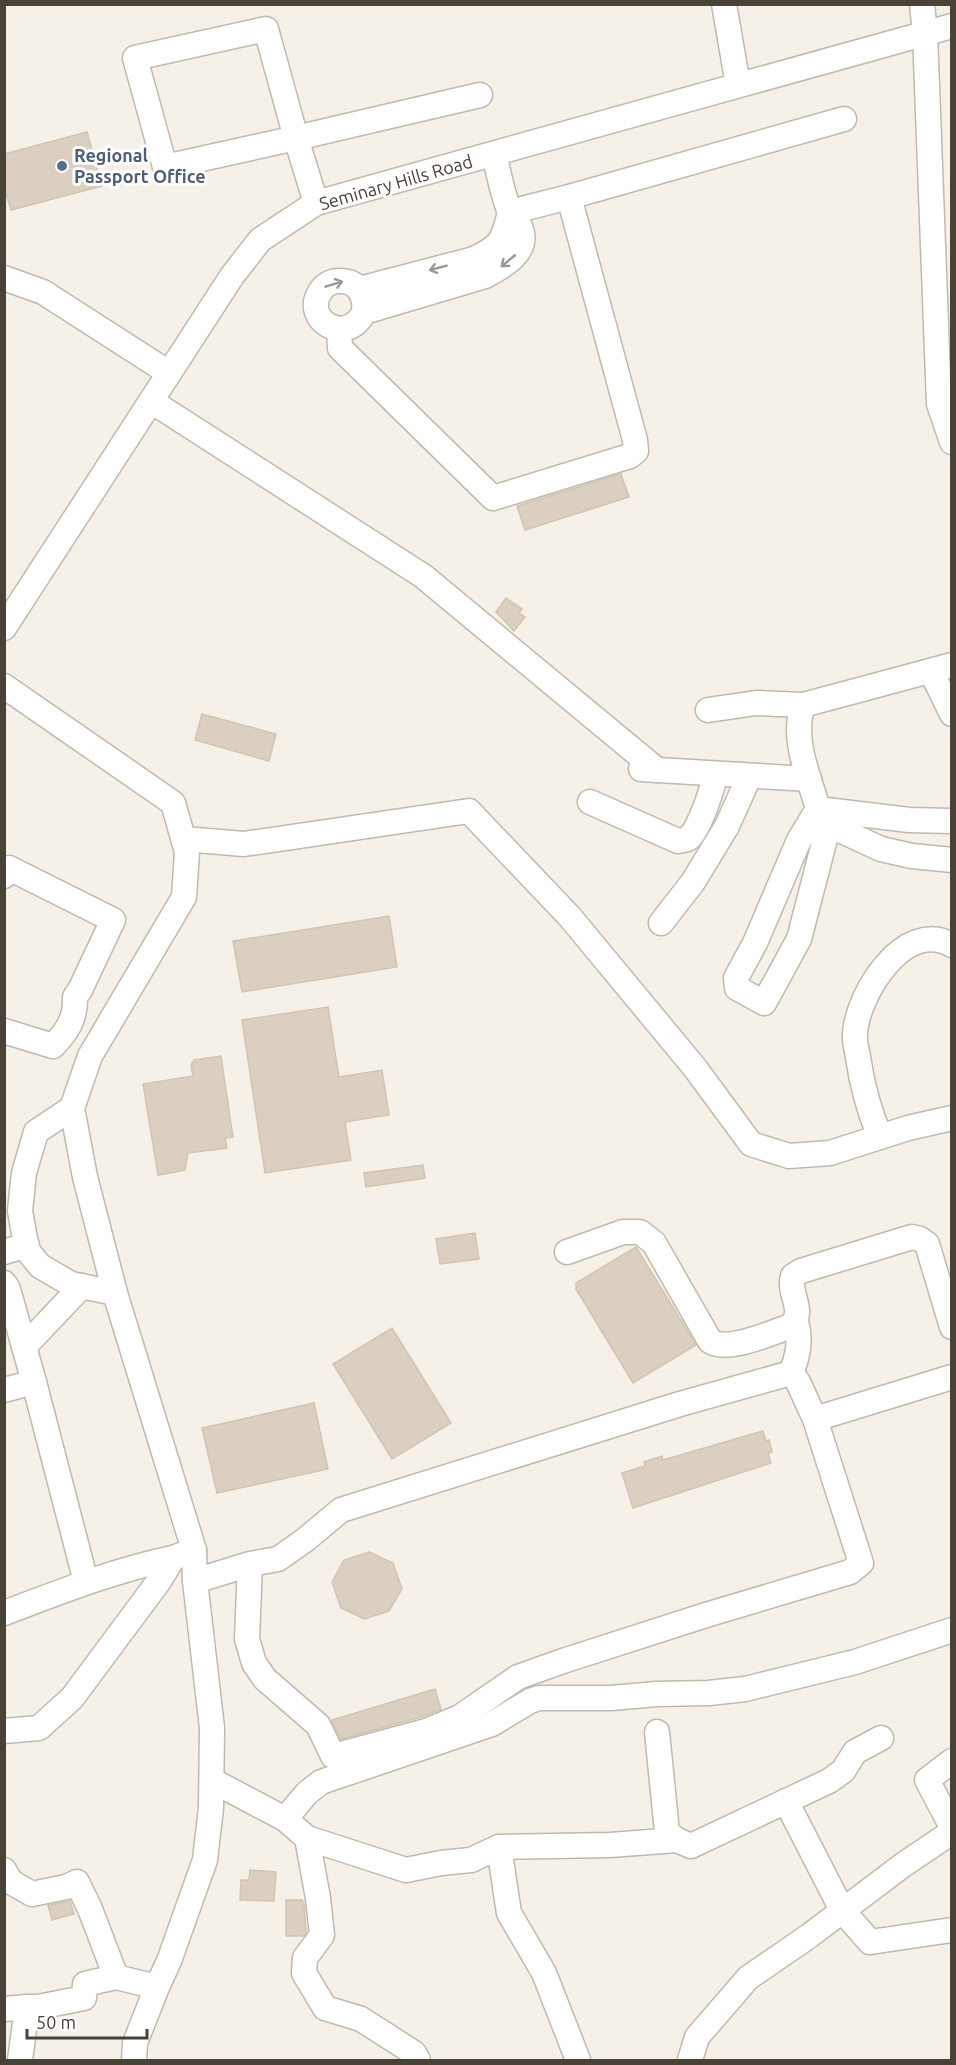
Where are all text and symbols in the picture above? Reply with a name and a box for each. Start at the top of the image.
place label: Regional Passport Office [74,145,206,186]
street label: Seminary Hills Road [317,151,475,214]
marker: Regional Passport Office [55,159,69,173]
one-way arrow [500,255,516,268]
one-way arrow [429,263,448,275]
one-way arrow [324,278,343,289]
scale bar [27,2002,147,2040]
text: 50 m [36,2012,76,2032]

